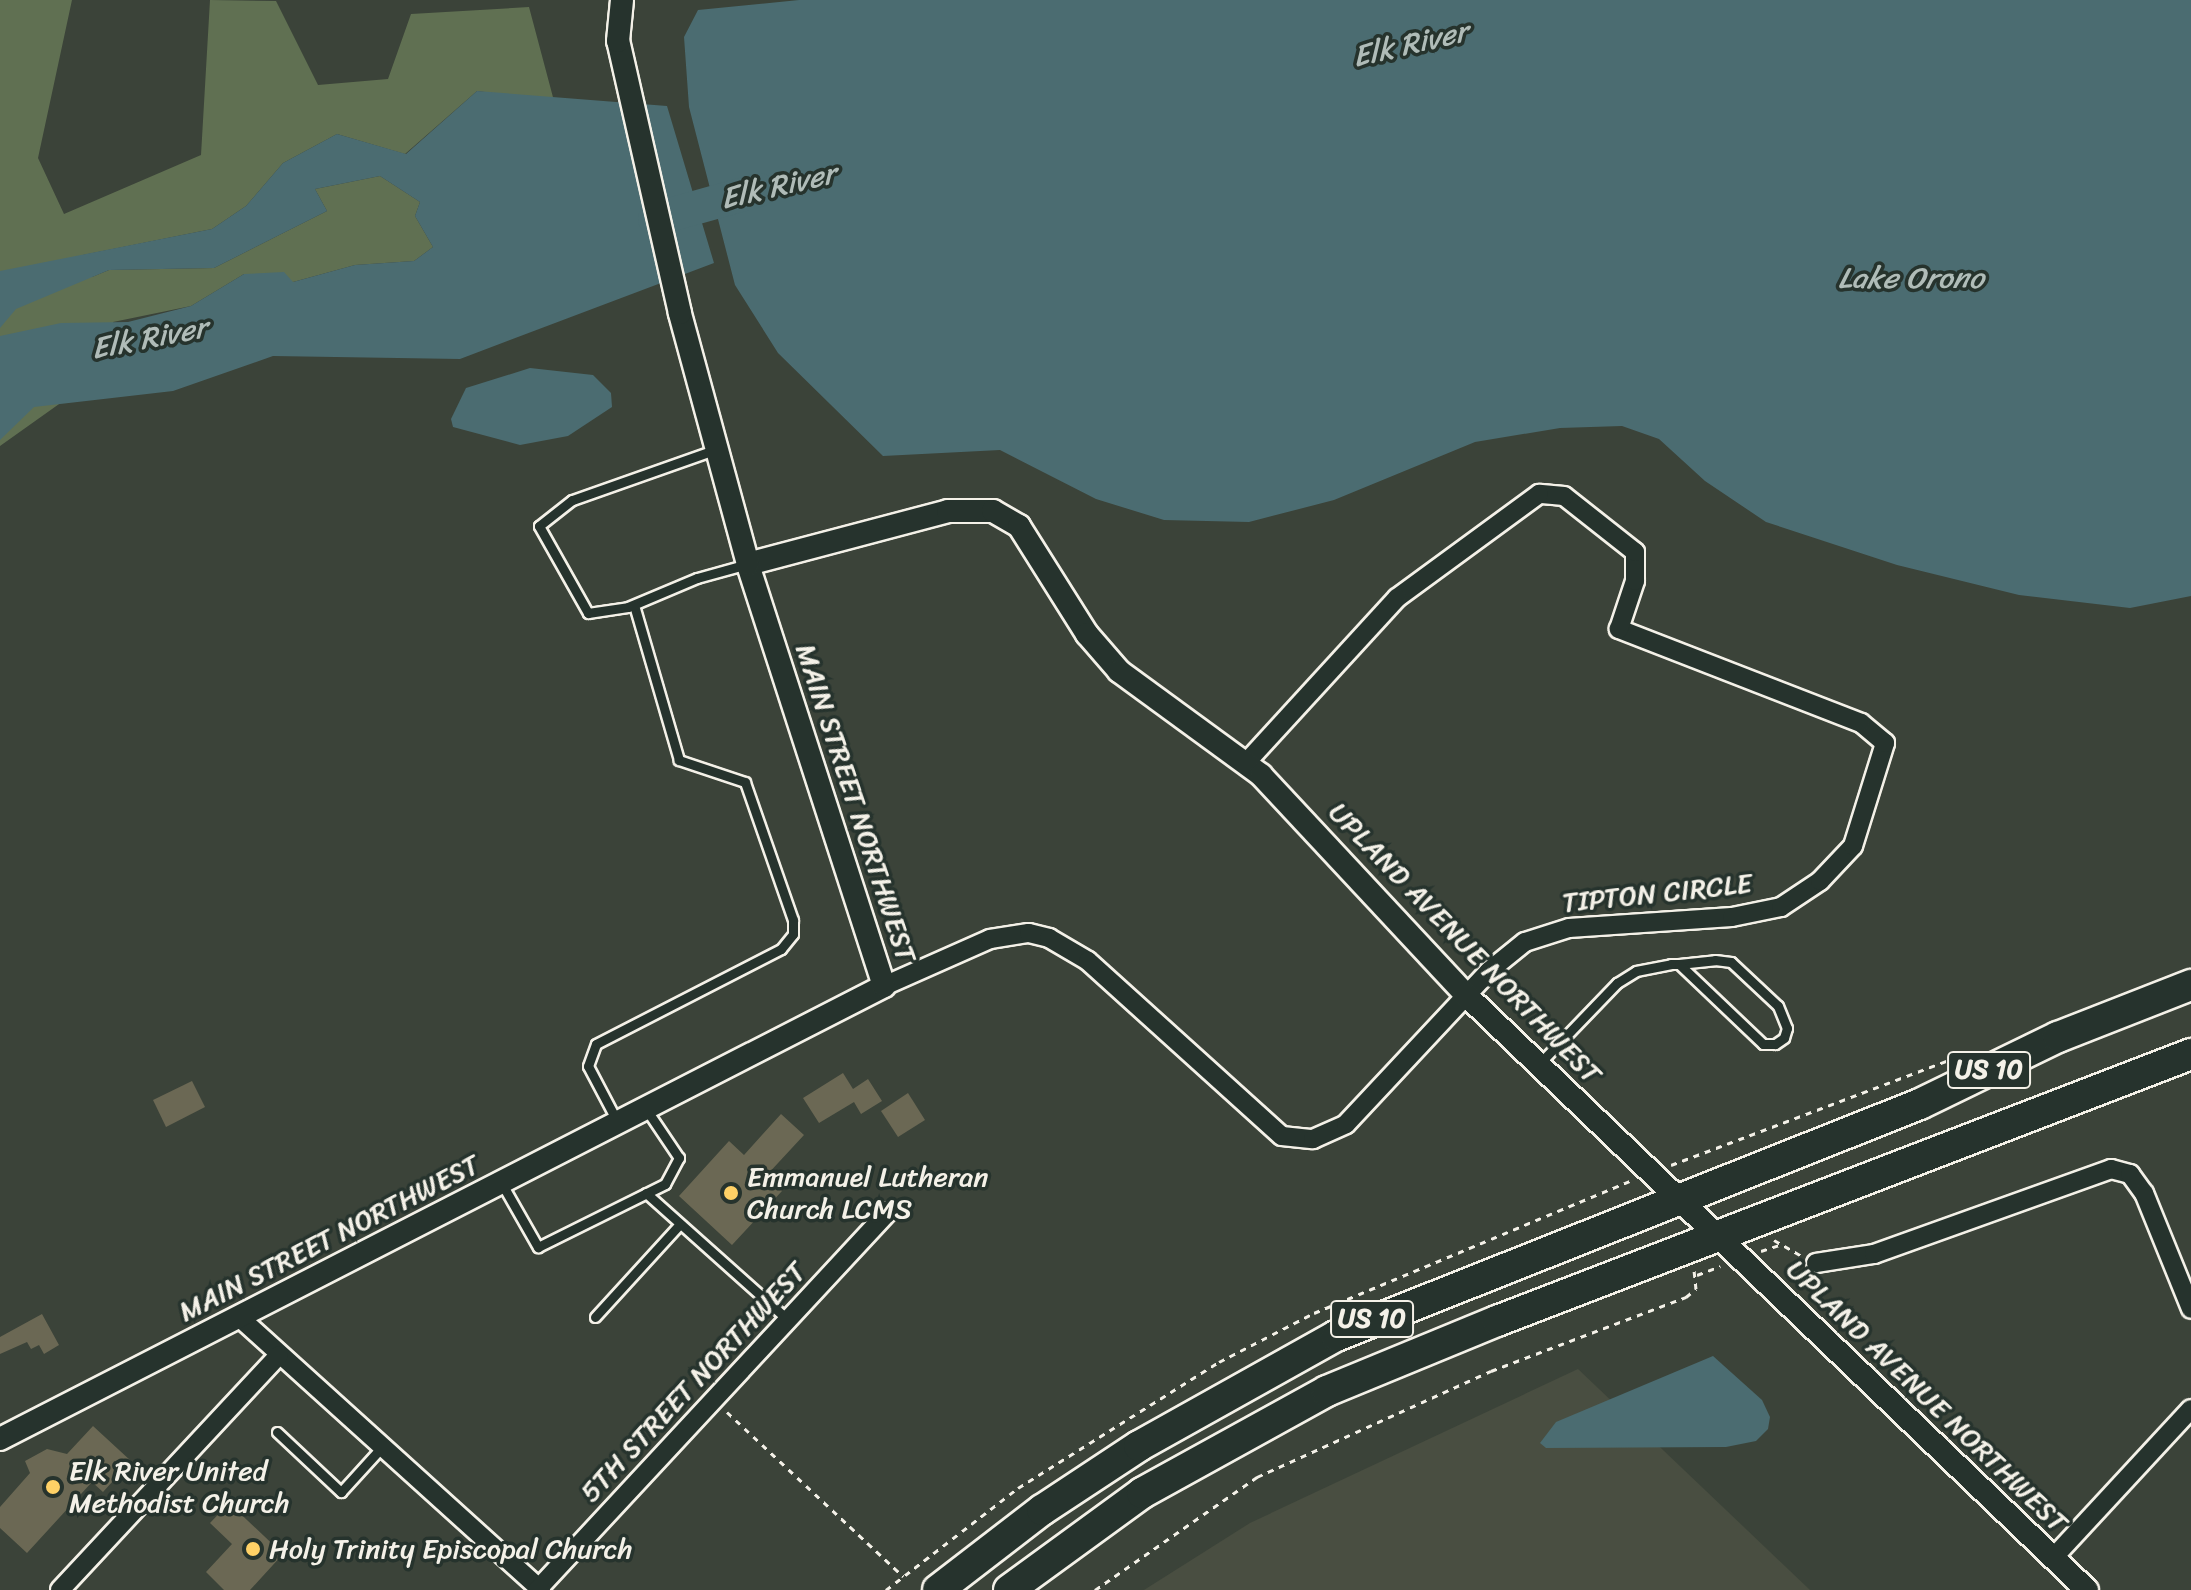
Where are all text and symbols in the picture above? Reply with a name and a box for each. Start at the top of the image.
water label: Elk River [1349,13,1471,75]
water label: Elk River [717,155,839,217]
water label: Lake Orono [1838,260,1984,296]
water label: Elk River [88,309,210,367]
street label: MAIN STREET NORTHWEST [788,638,924,968]
street label: UPLAND AVENUE NORTHWEST [1322,796,1608,1090]
street label: TIPTON CIRCLE [1559,866,1755,920]
road number: US 10 [1947,1048,2031,1092]
street label: MAIN STREET NORTHWEST [172,1147,486,1329]
place label: Emmanuel Lutheran Church LCMS [747,1160,988,1226]
marker: Emmanuel Lutheran Church LCMS [722,1184,740,1202]
street label: UPLAND AVENUE NORTHWEST [1780,1253,2074,1539]
street label: 5TH STREET NORTHWEST [572,1254,814,1510]
road number: US 10 [1330,1297,1414,1341]
place label: Elk River United Methodist Church [69,1454,290,1520]
marker: Elk River United Methodist Church [44,1478,62,1496]
place label: Holy Trinity Episcopal Church [269,1532,632,1566]
marker: Holy Trinity Episcopal Church [244,1540,262,1558]

